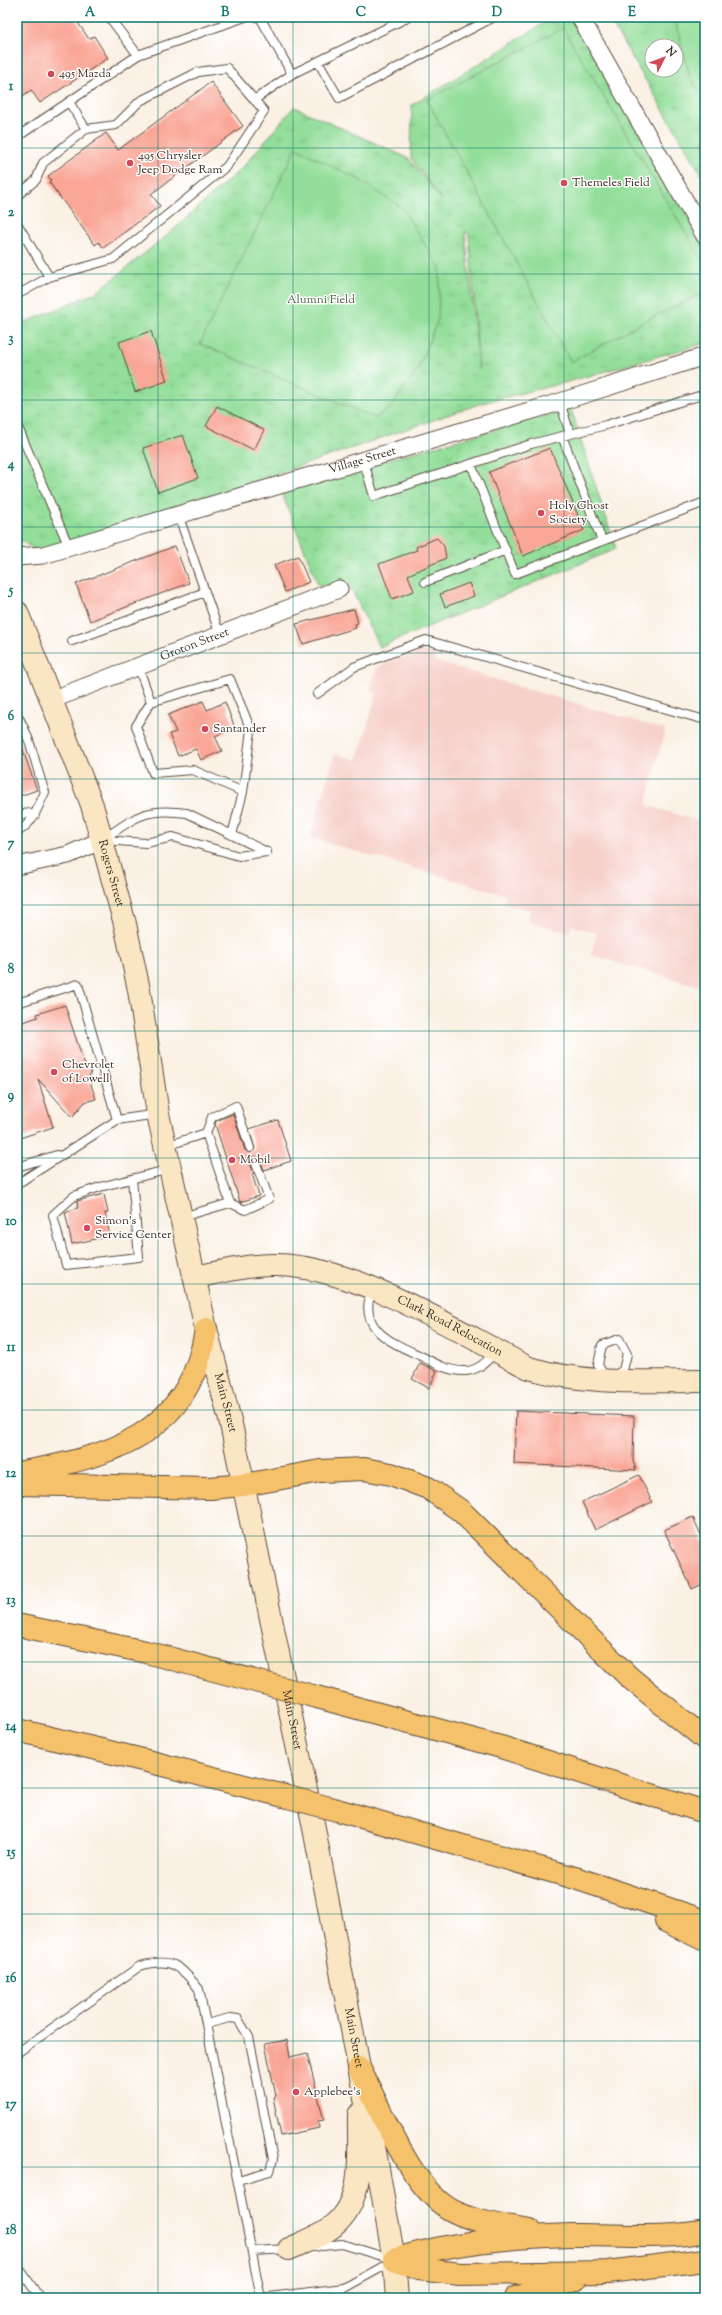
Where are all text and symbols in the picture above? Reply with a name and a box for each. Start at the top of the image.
text: A [85,4,96,22]
text: B [221,4,230,22]
text: C [356,4,366,22]
text: D [492,4,502,22]
text: E [628,4,636,22]
north arrow [644,38,684,78]
text: N [661,43,680,61]
place label: 495 Mazda [59,65,111,83]
marker: 495 Mazda [46,69,56,79]
text: 1 [9,78,14,96]
place label: 495 Chrysler Jeep Dodge Ram [137,147,223,179]
marker: 495 Chrysler Jeep Dodge Ram [125,158,135,168]
place label: Themeles Field [572,174,650,192]
marker: Themeles Field [559,178,569,188]
text: 2 [8,204,15,222]
park label: Alumni Field [287,291,355,309]
text: 3 [8,330,14,348]
street label: Village Street [326,442,398,479]
text: 4 [7,456,15,474]
place label: Holy Ghost Society [549,497,609,529]
marker: Holy Ghost Society [536,508,546,518]
text: 5 [8,582,14,600]
street label: Groton Street [158,623,232,666]
text: 6 [8,708,15,726]
place label: Santander [213,720,267,738]
marker: Santander [200,724,210,734]
text: 7 [8,835,15,853]
street label: Rogers Street [93,838,129,909]
text: 8 [8,961,15,979]
place label: Chevrolet of Lowell [62,1056,114,1088]
marker: Chevrolet of Lowell [49,1067,59,1077]
text: 9 [8,1087,15,1105]
place label: Mobil [240,1151,271,1169]
marker: Mobil [227,1155,237,1165]
place label: Simon's Service Center [95,1212,172,1244]
text: 10 [5,1213,17,1231]
marker: Simon's Service Center [82,1223,92,1233]
street label: Clark Road Relocation [394,1291,506,1361]
text: 11 [7,1339,16,1357]
street label: Main Street [209,1371,241,1434]
text: 12 [6,1465,17,1483]
text: 13 [6,1592,16,1610]
street label: Main Street [277,1688,307,1751]
text: 14 [6,1718,17,1736]
text: 15 [7,1844,16,1862]
text: 16 [6,1970,17,1988]
street label: Main Street [339,2006,368,2069]
place label: Applebee's [304,2083,361,2101]
marker: Applebee's [291,2087,301,2097]
text: 17 [6,2096,17,2114]
text: 18 [6,2222,17,2240]

